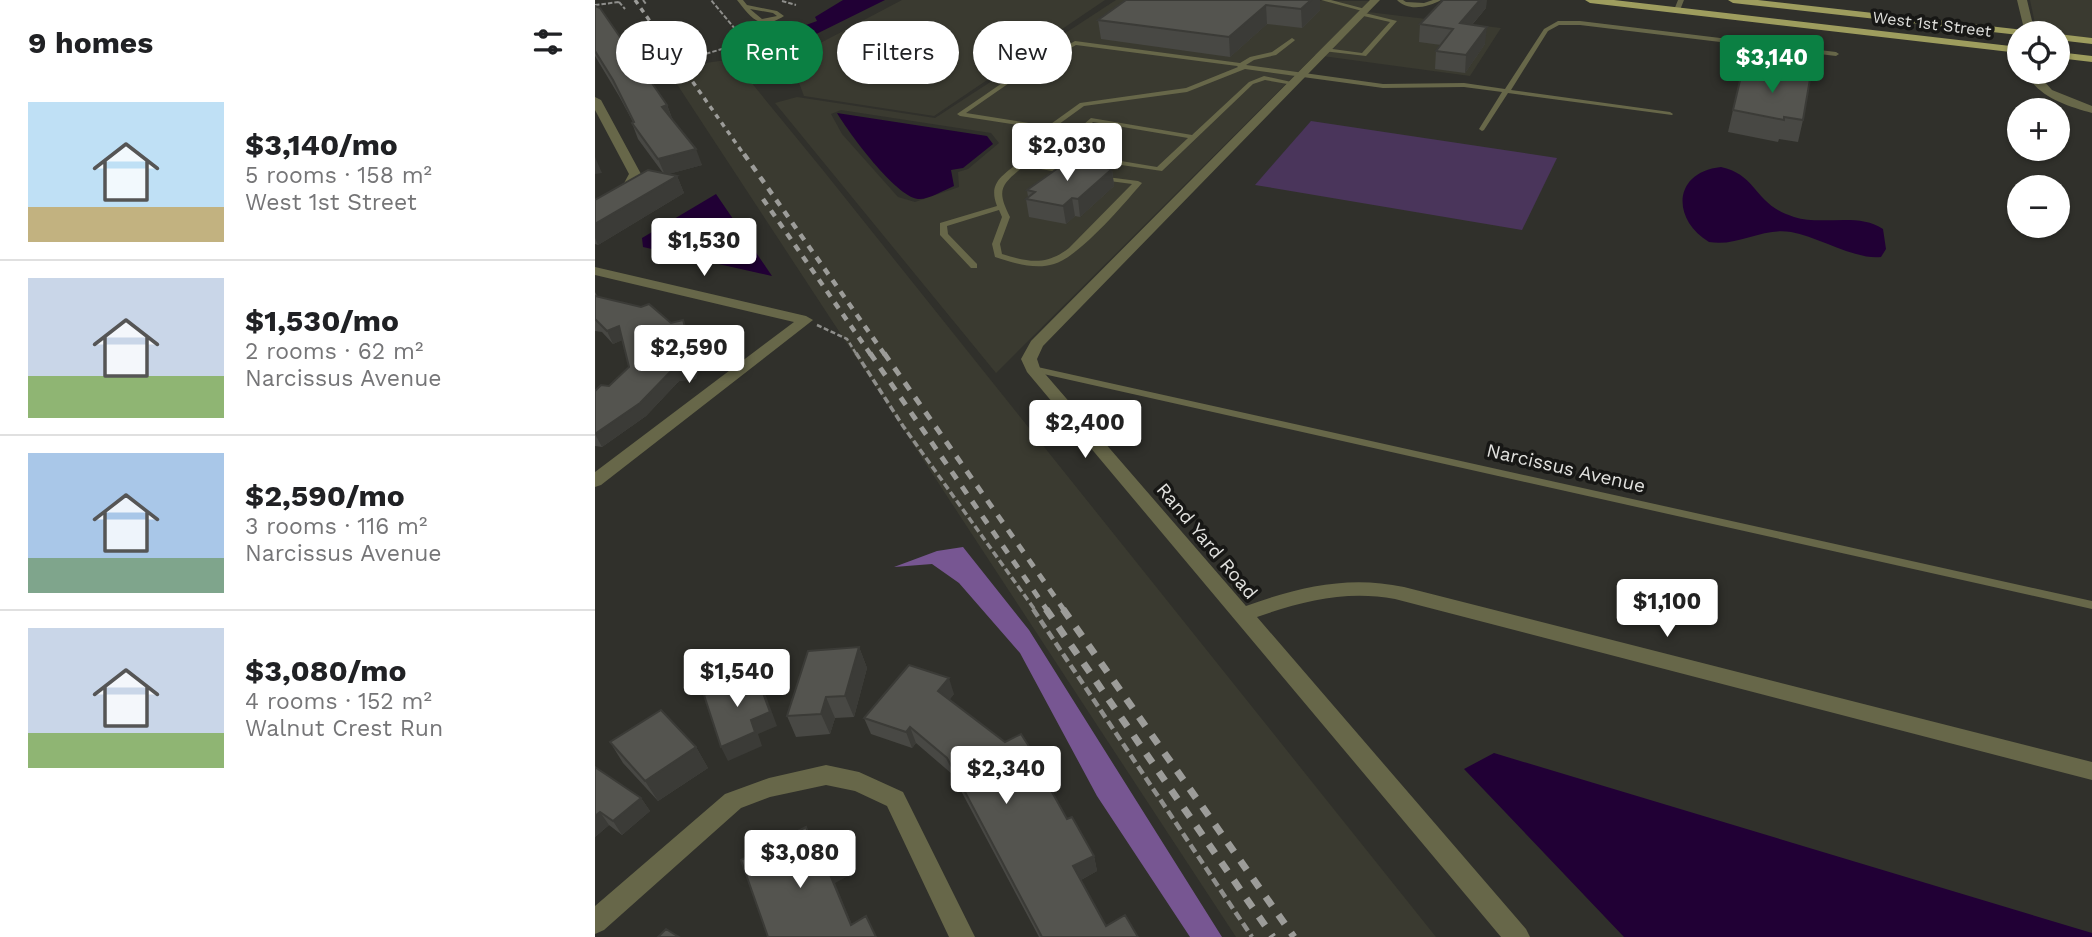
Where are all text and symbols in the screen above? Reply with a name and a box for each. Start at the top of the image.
street label: West 1st Street [1872,7,1993,41]
chip: Buy [616,21,707,84]
chip: Rent [721,21,823,84]
chip: Filters [837,21,959,84]
chip: New [973,21,1072,84]
map controls [2007,21,2070,238]
button: locate [2007,21,2070,84]
icon: filters [529,23,567,61]
text: 9 homes [28,25,153,60]
pin: $3,140 [1715,36,1829,95]
text: $3,140 [1736,44,1808,71]
button: + [2007,98,2070,161]
pin: $2,030 [1010,124,1124,183]
text: $3,140/mo [245,127,398,162]
icon: home [84,130,168,214]
text: $2,030 [1028,132,1106,159]
text: 5 rooms · 158 m² [245,162,432,189]
button: − [2007,175,2070,238]
text: West 1st Street [245,189,417,216]
pin: $1,530 [647,218,761,278]
text: $1,530 [667,227,741,254]
text: $1,530/mo [245,303,399,338]
icon: home [84,306,168,390]
pin: $2,590 [632,326,746,385]
text: $2,590 [650,334,728,361]
text: 2 rooms · 62 m² [245,338,423,365]
text: Narcissus Avenue [245,365,442,392]
pin: $2,400 [1028,400,1142,460]
text: $2,400 [1045,409,1125,436]
street label: Narcissus Avenue [1484,439,1648,497]
text: $2,590/mo [245,478,405,513]
street label: Rand Yard Road [1152,478,1262,604]
icon: home [84,481,168,565]
text: 3 rooms · 116 m² [245,513,427,540]
text: Narcissus Avenue [245,540,442,567]
pin: $1,100 [1610,580,1724,639]
text: $1,100 [1633,588,1701,615]
pin: $1,540 [680,650,794,709]
text: $3,080/mo [245,653,406,688]
icon: home [84,656,168,740]
text: $1,540 [700,658,774,685]
text: 4 rooms · 152 m² [245,688,432,715]
text: Walnut Crest Run [245,715,443,742]
pin: $2,340 [949,746,1063,806]
text: $2,340 [967,755,1045,782]
pin: $3,080 [743,830,857,890]
text: $3,080 [761,839,839,866]

